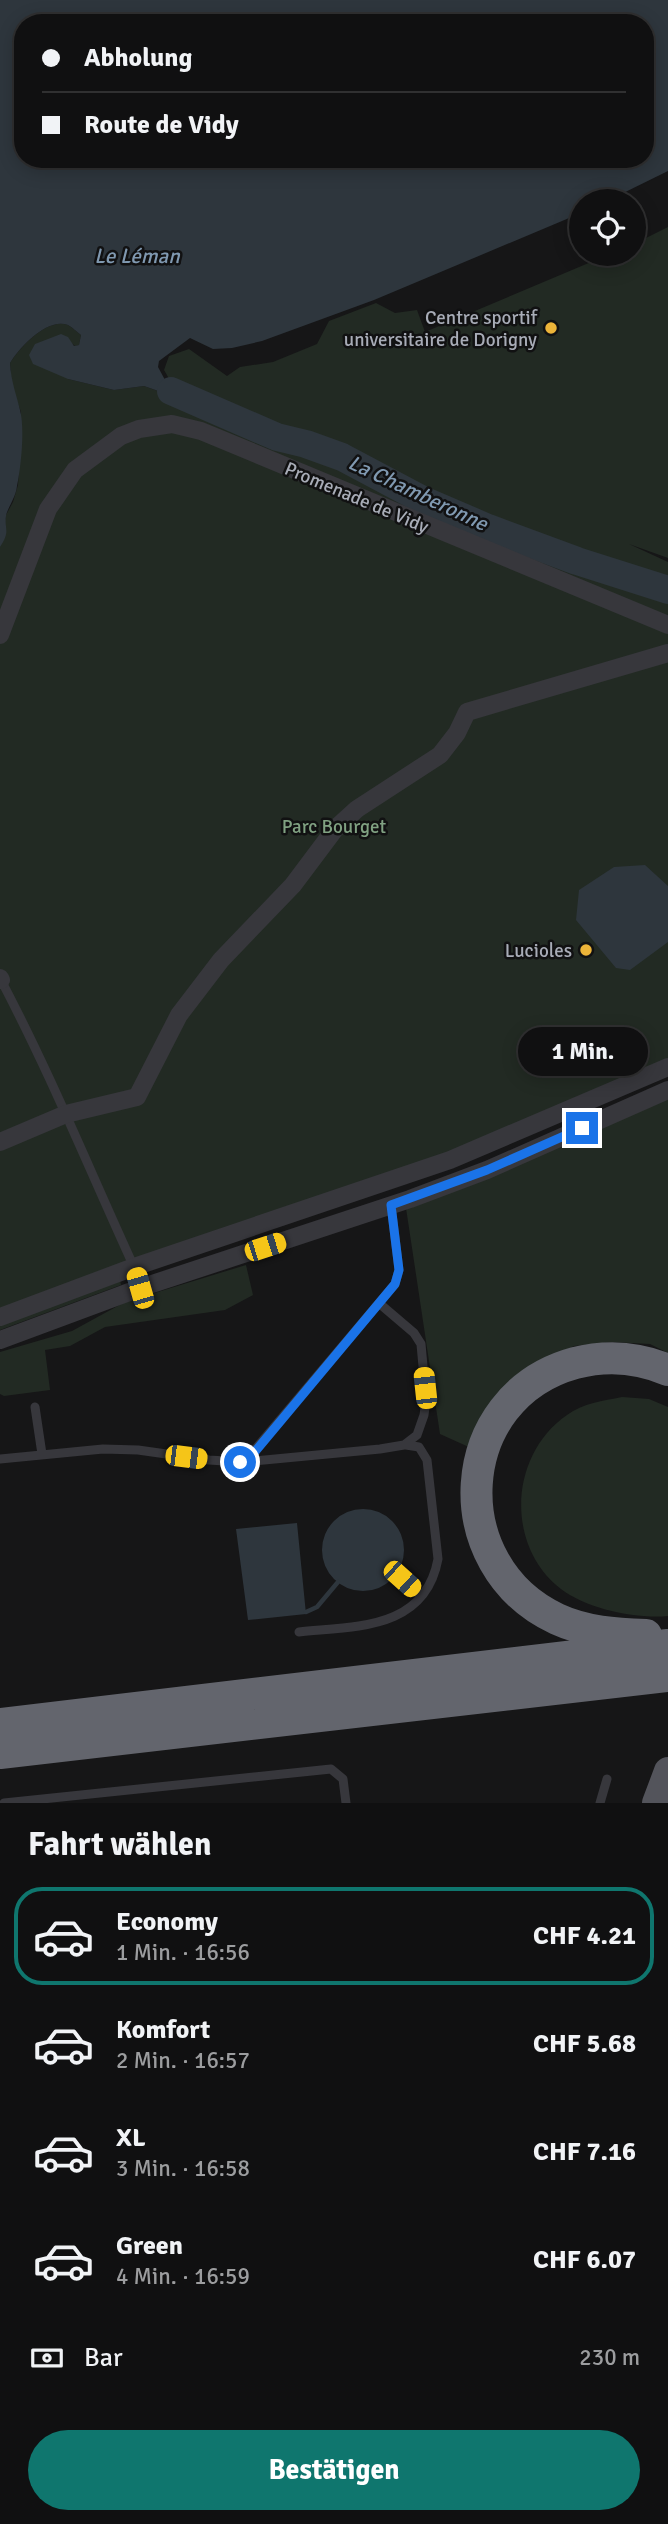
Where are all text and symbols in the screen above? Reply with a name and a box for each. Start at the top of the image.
text: Abholung [84,42,192,74]
text: Route de Vidy [84,109,239,141]
map controls [569,189,646,266]
button: locate [569,189,646,266]
water label: Le Léman [94,243,180,269]
place label: Centre sportif universitaire de Dorigny [344,306,539,352]
marker: Centre sportif universitaire de Dorigny [543,320,559,336]
water label: La Chamberonne [344,449,493,537]
street label: Promenade de Vidy [281,457,432,539]
park label: Parc Bourget [282,815,387,839]
place label: Lucioles [505,939,572,963]
marker: Lucioles [578,942,594,958]
callout: 1 Min. [517,1026,647,1076]
text: 1 Min. [552,1037,614,1066]
route end [566,1112,598,1144]
car [242,1231,289,1263]
car [125,1265,156,1311]
car [413,1366,438,1410]
car [164,1444,209,1470]
route start [224,1446,256,1478]
car [380,1557,425,1601]
text: Fahrt wählen [28,1825,212,1864]
icon: car [32,1905,95,1968]
text: Economy [116,1906,218,1938]
text: CHF 4.21 [533,1920,636,1952]
text: 1 Min. · 16:56 [116,1938,250,1967]
icon: car [32,2013,95,2076]
text: Komfort [116,2014,210,2046]
text: CHF 5.68 [533,2028,636,2060]
text: 2 Min. · 16:57 [116,2046,250,2075]
icon: car [32,2121,95,2184]
text: XL [116,2122,146,2154]
text: CHF 7.16 [533,2136,636,2168]
text: 3 Min. · 16:58 [116,2154,250,2183]
icon: car [32,2229,95,2292]
text: Green [116,2230,183,2262]
text: CHF 6.07 [533,2244,636,2276]
text: 4 Min. · 16:59 [116,2262,250,2291]
icon: cash [28,2339,66,2377]
text: Bar [84,2342,122,2374]
text: 230 m [579,2343,640,2372]
button: Bestätigen [28,2430,640,2510]

